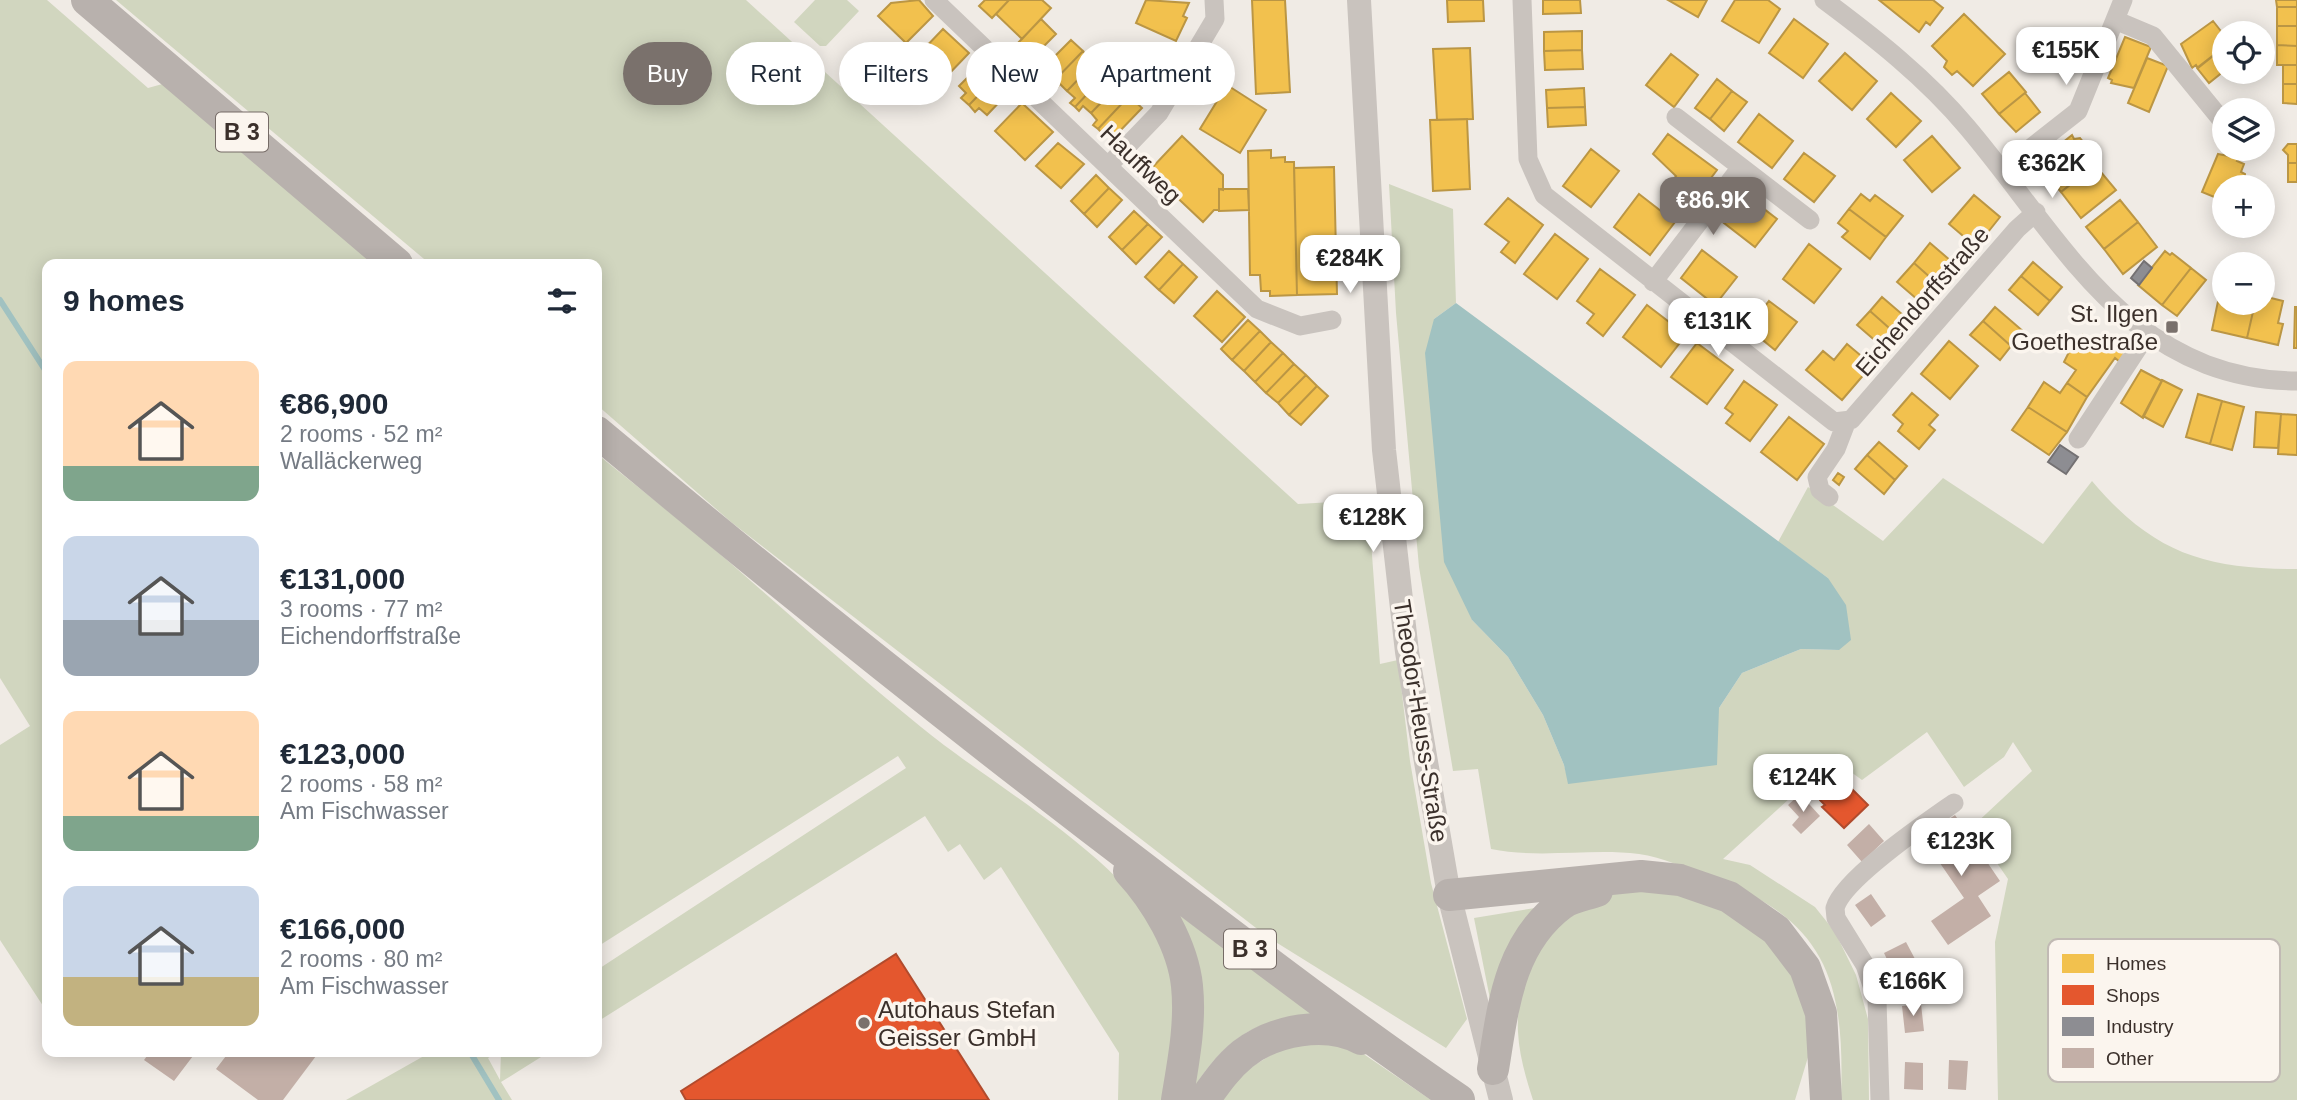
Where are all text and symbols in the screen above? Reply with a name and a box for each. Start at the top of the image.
map controls [2212,21,2275,315]
button: locate [2212,21,2275,84]
pin: €155K [2017,28,2115,87]
text: €155K [2032,37,2100,63]
chip: Buy [623,42,712,105]
chip: Rent [726,42,825,105]
chip: Filters [839,42,952,105]
chip: New [966,42,1062,105]
chip: Apartment [1076,42,1235,105]
button: layers [2212,98,2275,161]
road number: B 3 [216,113,268,152]
street label: Hauffweg [1095,119,1187,209]
pin: €362K [2003,140,2101,200]
text: €362K [2018,150,2086,176]
button: + [2212,175,2275,238]
pin: €86.9K [1656,177,1770,237]
text: €86.9K [1676,187,1750,213]
street label: Eichendorffstraße [1850,221,1994,381]
pin: €284K [1301,236,1399,295]
text: €284K [1316,245,1384,271]
button: − [2212,252,2275,315]
icon: filters [543,282,581,320]
text: 9 homes [63,284,185,317]
pin: €131K [1669,298,1767,358]
place label: St. Ilgen Goethestraße [2011,300,2158,355]
text: €131K [1684,308,1752,334]
marker: St. Ilgen Goethestraße [2164,319,2180,335]
text: €86,900 [280,387,388,420]
icon: home [119,389,203,473]
text: 2 rooms · 52 m² [280,421,442,447]
text: Walläckerweg [280,448,422,474]
pin: €128K [1324,494,1422,554]
text: €128K [1339,504,1407,530]
text: €131,000 [280,562,405,595]
icon: home [119,564,203,648]
text: 3 rooms · 77 m² [280,596,442,622]
street label: Theodor-Heuss-Straße [1388,598,1454,844]
text: Eichendorffstraße [280,623,461,649]
text: €123,000 [280,737,405,770]
icon: home [119,739,203,823]
pin: €124K [1754,754,1852,814]
text: €124K [1769,764,1837,790]
text: 2 rooms · 58 m² [280,771,442,797]
text: Am Fischwasser [280,798,449,824]
pin: €123K [1912,818,2010,878]
text: €123K [1927,828,1995,854]
text: €166,000 [280,912,405,945]
icon: home [119,914,203,998]
road number: B 3 [1224,930,1276,968]
legend [2048,939,2280,1082]
text: 2 rooms · 80 m² [280,946,442,972]
text: Homes [2106,953,2166,974]
pin: €166K [1864,958,1962,1018]
text: €166K [1879,968,1947,994]
text: Am Fischwasser [280,973,449,999]
text: Shops [2106,985,2160,1006]
place label: Autohaus Stefan Geisser GmbH [878,996,1055,1051]
marker: Autohaus Stefan Geisser GmbH [856,1015,872,1031]
text: Industry [2106,1016,2174,1037]
text: Other [2106,1048,2154,1069]

